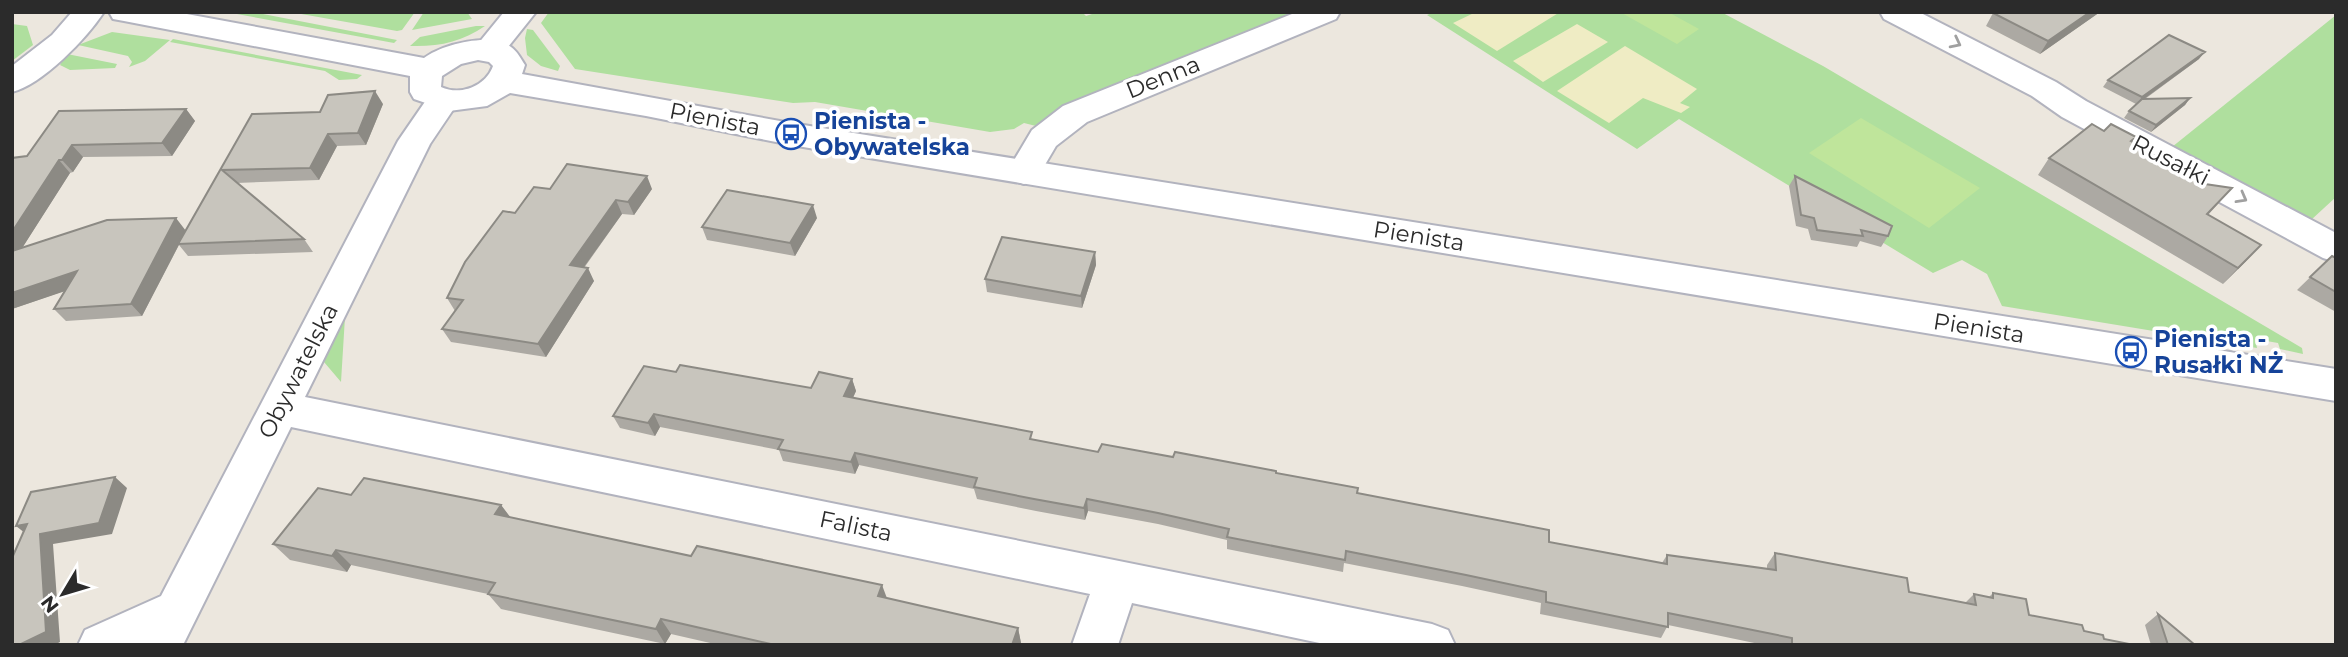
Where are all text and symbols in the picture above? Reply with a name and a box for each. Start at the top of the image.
one-way arrow [1949,35,1961,49]
street label: Denna [1122,49,1204,105]
street label: Pienista [667,96,763,142]
place label: Pienista - Obywatelska [814,107,970,161]
bus stop icon: Pienista - Obywatelska [774,117,808,151]
street label: Rusałki [2128,129,2214,191]
one-way arrow [2235,190,2247,203]
street label: Pienista [1371,215,1467,257]
street label: Obywatelska [252,299,344,443]
street label: Pienista [1931,307,2027,349]
place label: Pienista - Rusałki NŻ [2154,325,2283,379]
bus stop icon: Pienista - Rusałki NŻ [2114,335,2148,369]
street label: Falista [817,505,895,547]
north arrow [28,559,98,629]
text: N [36,591,64,617]

